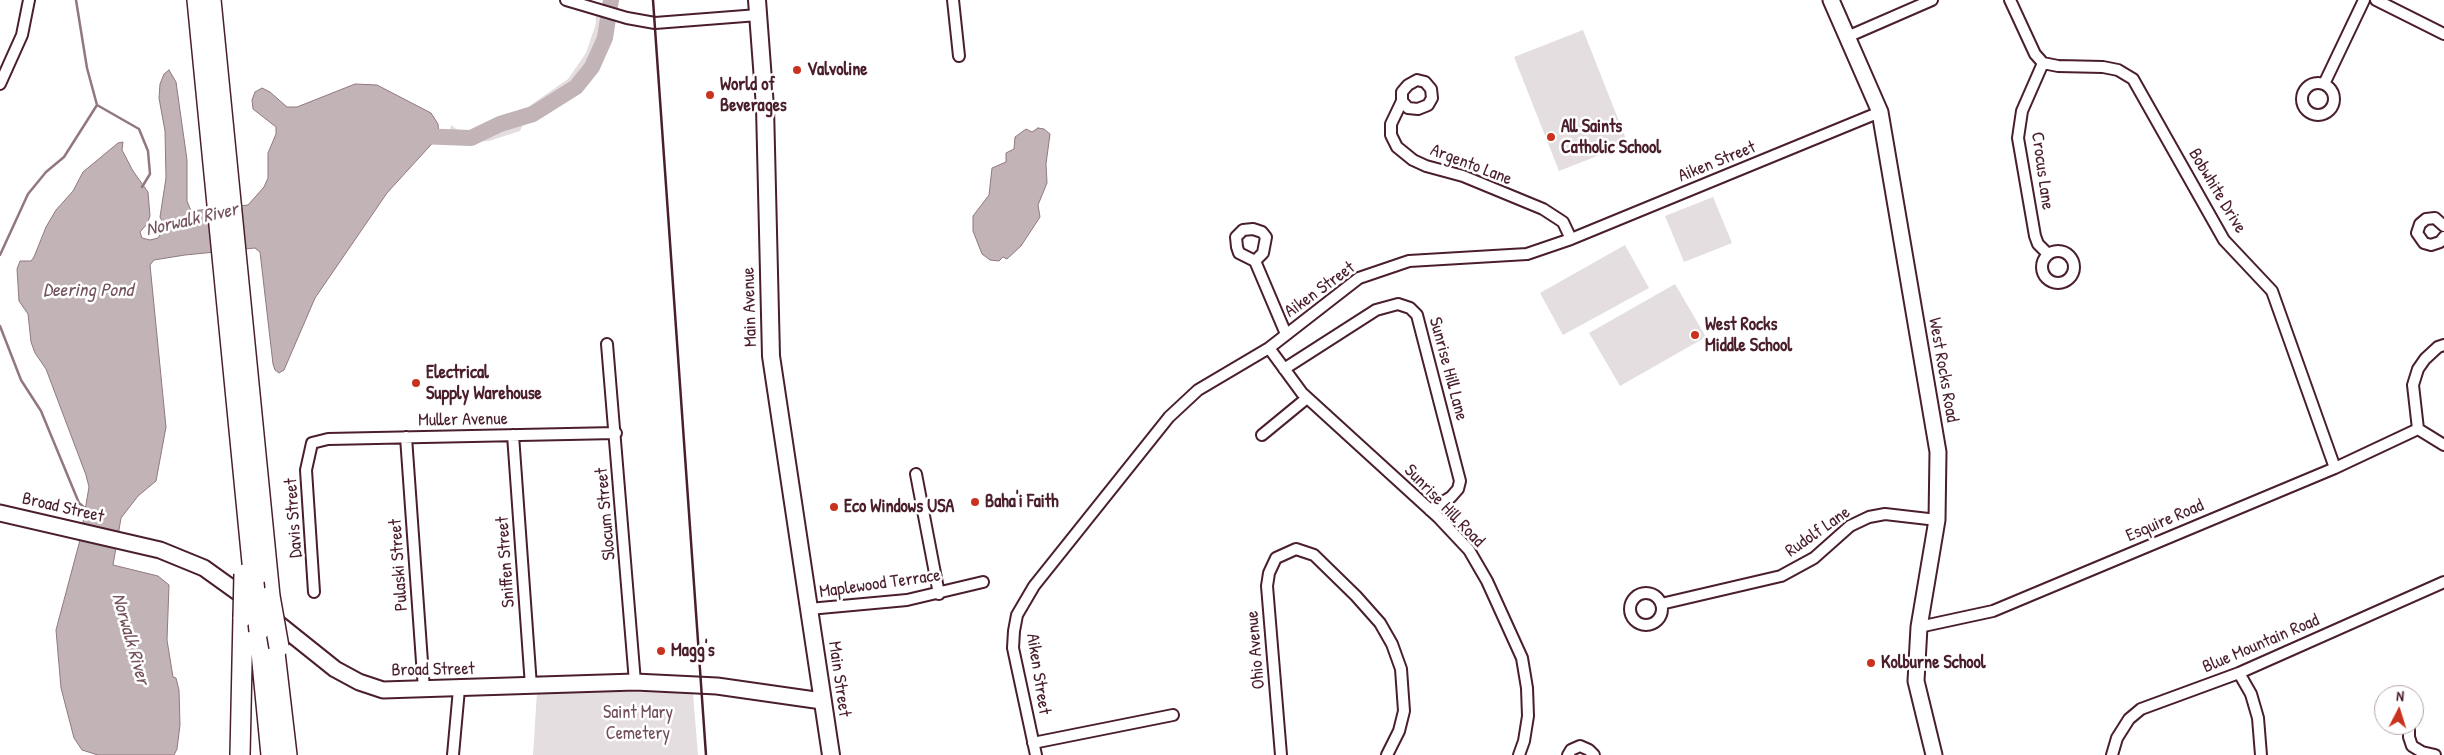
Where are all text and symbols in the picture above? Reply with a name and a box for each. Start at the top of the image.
place label: Valvoline [807,59,868,81]
marker: Valvoline [791,64,803,76]
place label: World of Beverages [720,74,787,116]
marker: World of Beverages [704,89,716,101]
place label: All Saints Catholic School [1561,116,1661,158]
marker: All Saints Catholic School [1545,131,1557,143]
street label: Crocus Lane [2026,131,2058,211]
street label: Aiken Street [1675,137,1759,187]
street label: Argento Lane [1427,140,1515,190]
street label: Bobwhite Drive [2183,145,2251,237]
water label: Norwalk River [144,198,240,242]
street label: Aiken Street [1281,257,1359,323]
street label: Main Avenue [738,267,762,347]
water label: Deering Pond [43,280,133,302]
place label: West Rocks Middle School [1705,314,1792,356]
street label: Sunrise Hill Lane [1424,315,1472,423]
street label: West Rocks Road [1923,316,1963,424]
marker: West Rocks Middle School [1689,329,1701,341]
place label: Electrical Supply Warehouse [426,362,542,404]
marker: Electrical Supply Warehouse [410,377,422,389]
street label: Muller Avenue [418,408,508,432]
street label: Sunrise Hill Road [1399,460,1489,552]
street label: Slocum Street [591,467,621,561]
street label: Davis Street [280,477,308,559]
street label: Broad Street [20,488,106,528]
place label: Baha'i Faith [985,491,1059,513]
street label: Esquire Road [2123,495,2207,547]
place label: Eco Windows USA [844,496,954,518]
marker: Baha'i Faith [969,496,981,508]
marker: Eco Windows USA [828,501,840,513]
street label: Rudolf Lane [1781,502,1855,562]
street label: Sniffen Street [492,516,520,608]
street label: Pulaski Street [385,518,413,612]
street label: Maplewood Terrace [818,565,942,603]
water label: Norwalk River [106,591,154,687]
street label: Ohio Avenue [1242,610,1270,690]
street label: Blue Mountain Road [2199,610,2323,678]
street label: Aiken Street [1021,632,1055,716]
place label: Magg's [671,640,715,662]
street label: Main Street [823,640,855,718]
marker: Magg's [655,645,667,657]
place label: Kolburne School [1881,652,1986,674]
marker: Kolburne School [1865,657,1877,669]
street label: Broad Street [391,658,475,682]
north arrow [2374,685,2424,735]
text: N [2396,686,2405,705]
park label: Saint Mary Cemetery [603,702,673,744]

